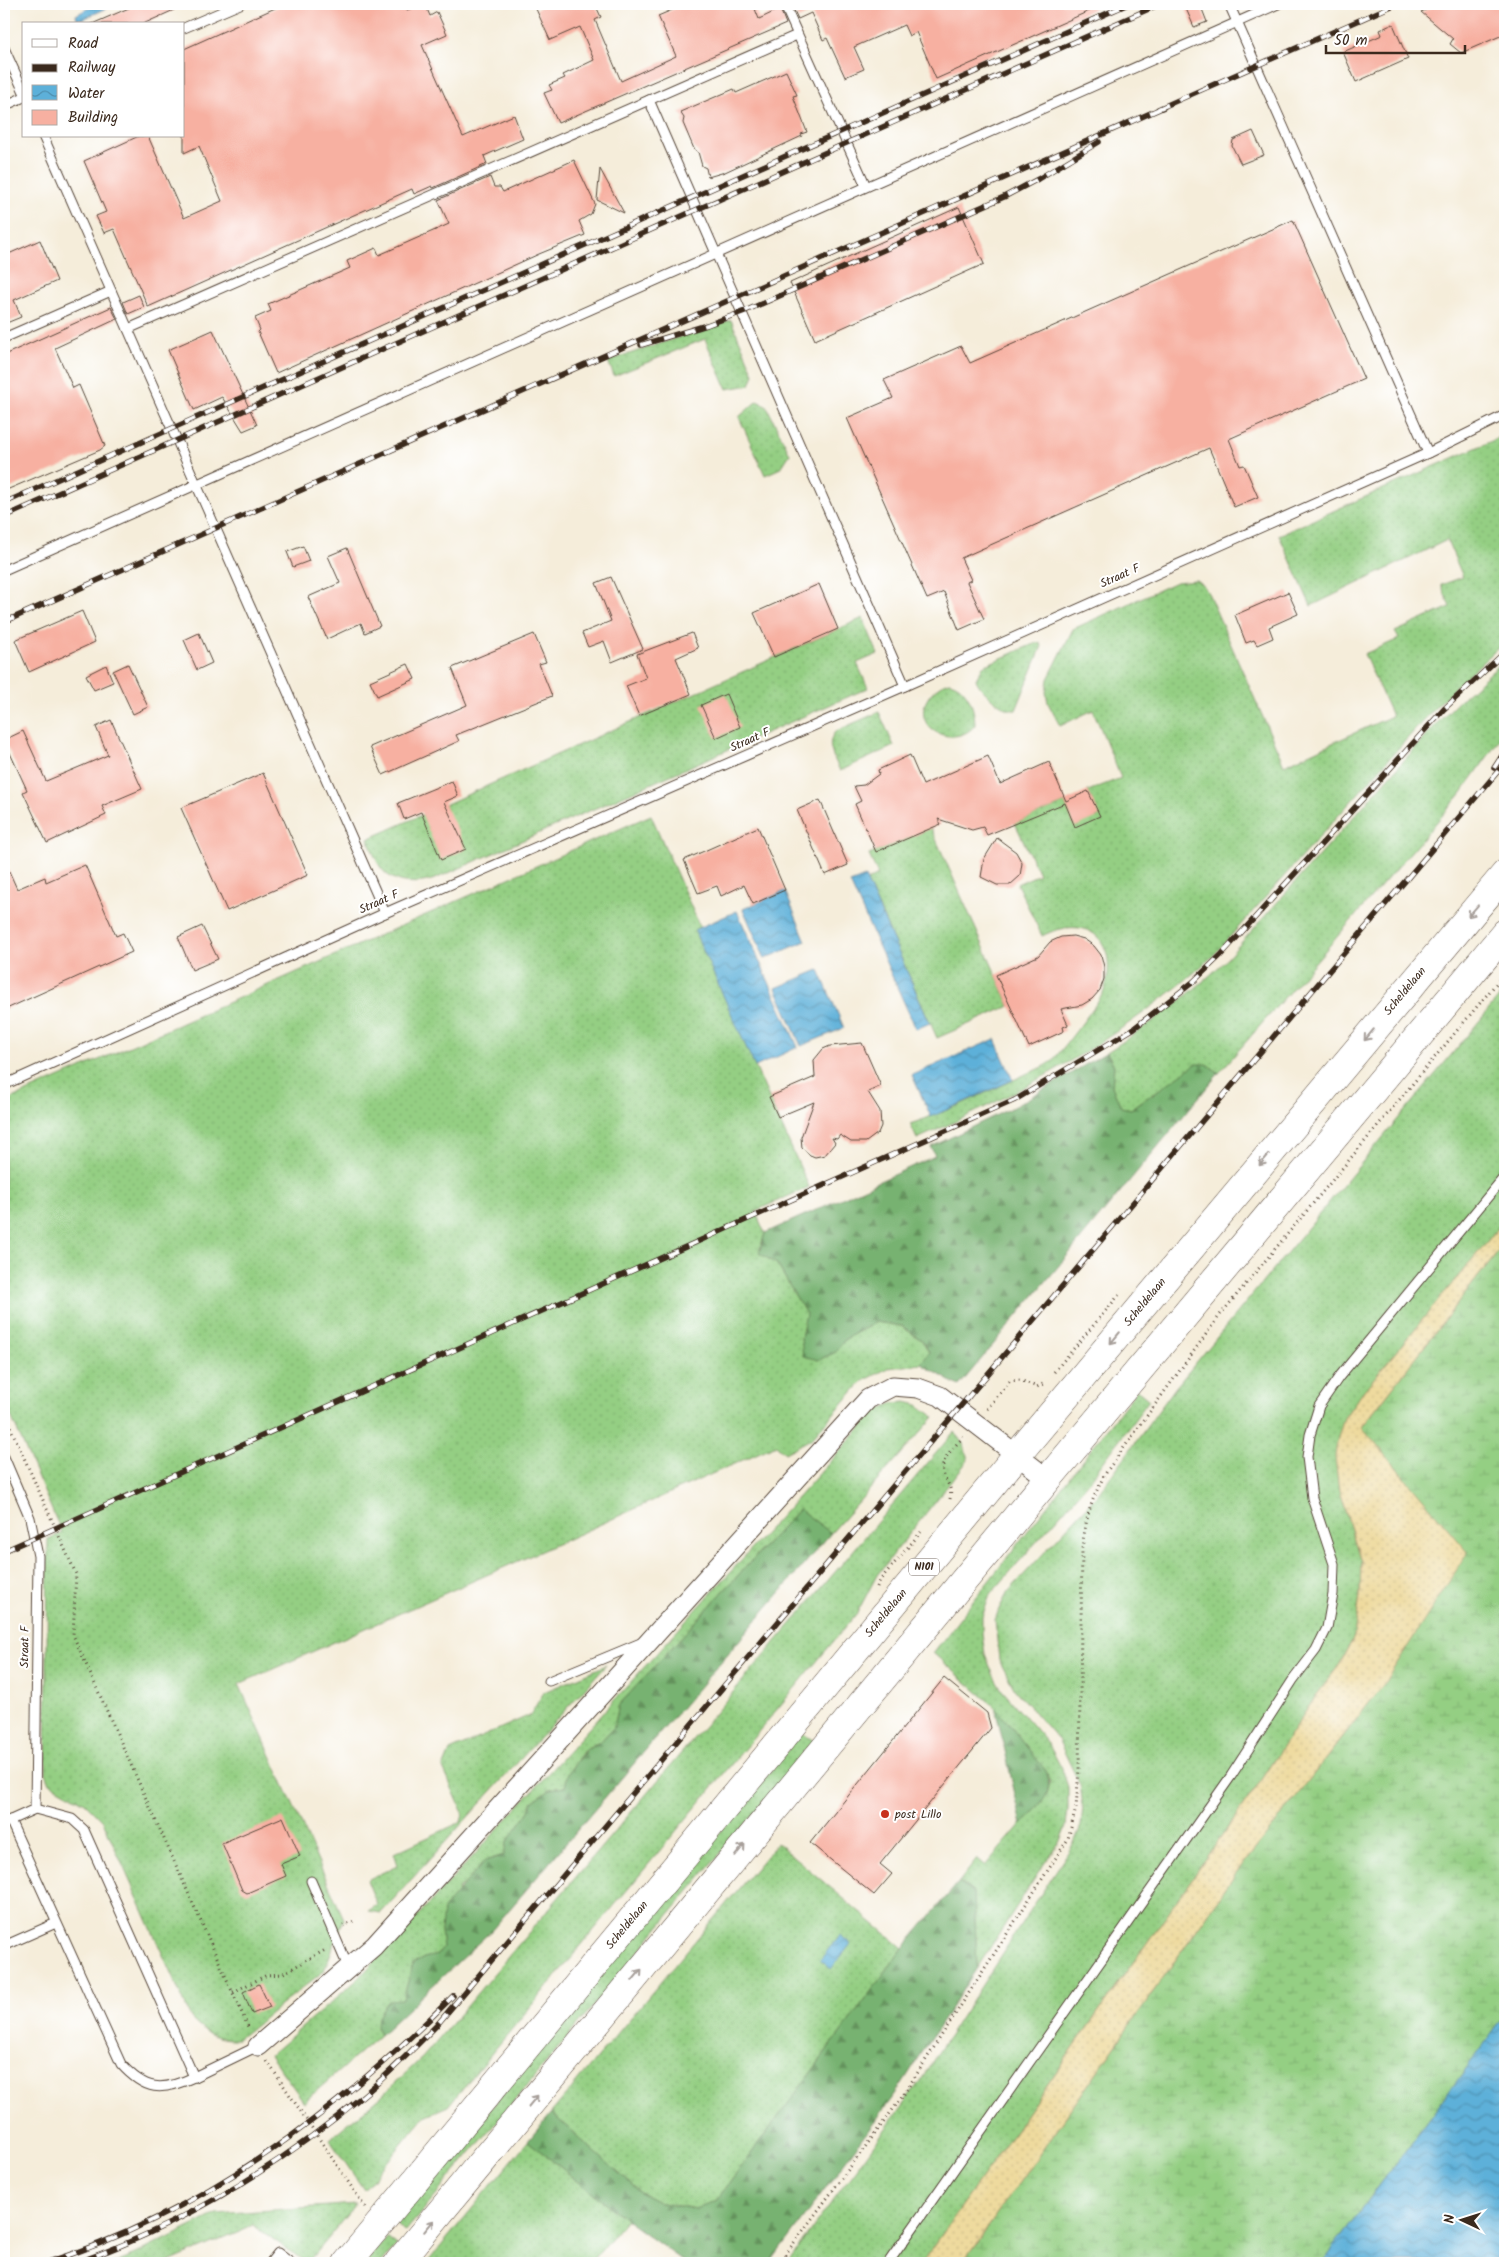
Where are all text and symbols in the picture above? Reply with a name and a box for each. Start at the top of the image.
legend [22,22,185,138]
scale bar [1326,22,1465,54]
text: 50 m [1334,29,1368,53]
text: Road [68,32,99,56]
text: Railway [68,56,116,80]
text: Water [68,82,105,106]
text: Building [68,106,118,130]
street label: Straat F [1097,558,1145,593]
street label: Straat F [727,722,775,757]
street label: Straat F [356,884,404,919]
one-way arrow [1468,904,1479,917]
street label: Scheldelaan [1379,962,1431,1020]
one-way arrow [1363,1028,1374,1041]
one-way arrow [1259,1153,1270,1166]
street label: Scheldelaan [1119,1273,1171,1331]
one-way arrow [1109,1331,1120,1344]
road number: N101 [909,1558,939,1575]
street label: Scheldelaan [860,1584,912,1642]
street label: Straat F [15,1624,35,1668]
place label: post Lillo [894,1805,941,1824]
marker: post Lillo [879,1808,891,1820]
one-way arrow [735,1844,746,1857]
street label: Scheldelaan [601,1896,653,1954]
one-way arrow [631,1969,642,1982]
one-way arrow [528,2094,539,2107]
north arrow [1436,2194,1486,2244]
text: N [1439,2214,1461,2224]
one-way arrow [424,2219,435,2232]

